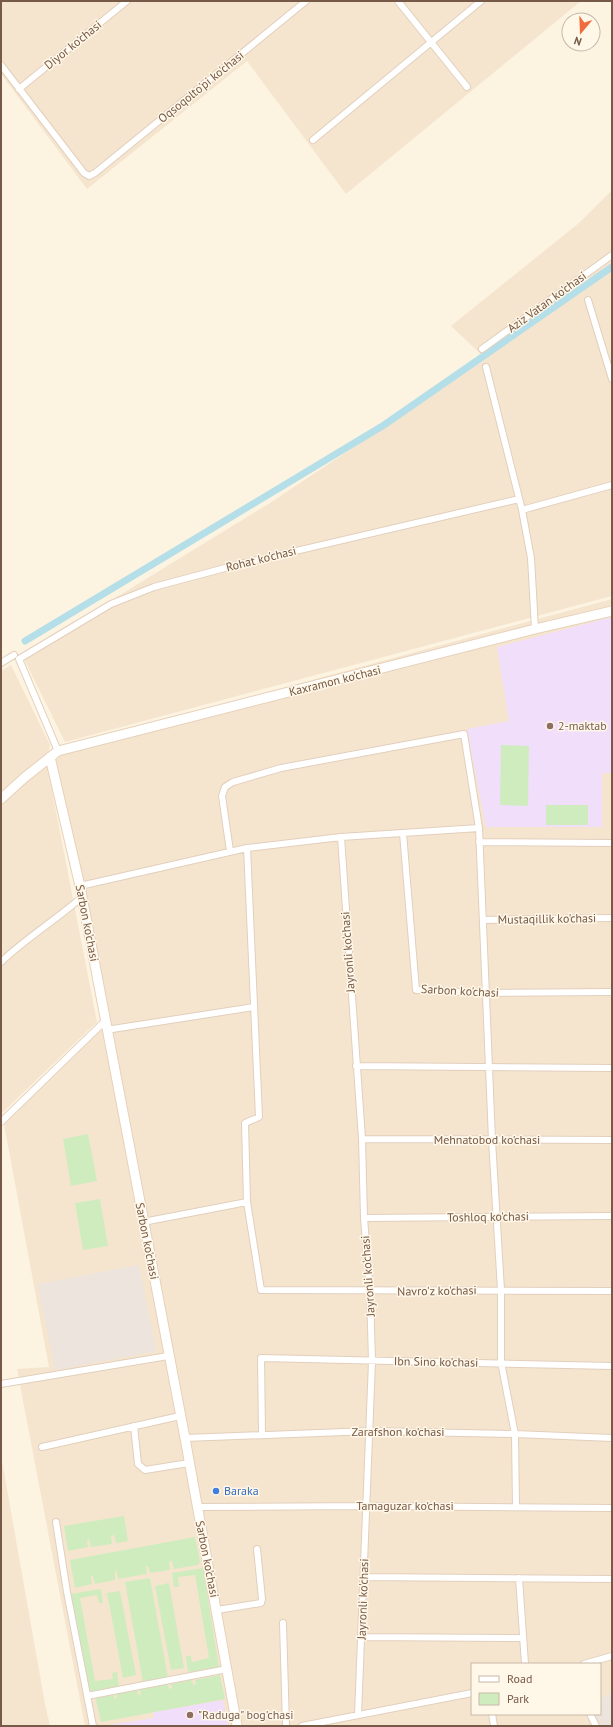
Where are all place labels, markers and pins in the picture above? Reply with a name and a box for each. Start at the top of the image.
place label: 2-maktab [558,718,607,733]
marker: 2-maktab [545,721,555,731]
place label: Baraka [224,1483,259,1498]
marker: Baraka [211,1486,221,1496]
place label: "Raduga" bog'chasi [198,1707,293,1722]
marker: "Raduga" bog'chasi [185,1710,195,1720]

